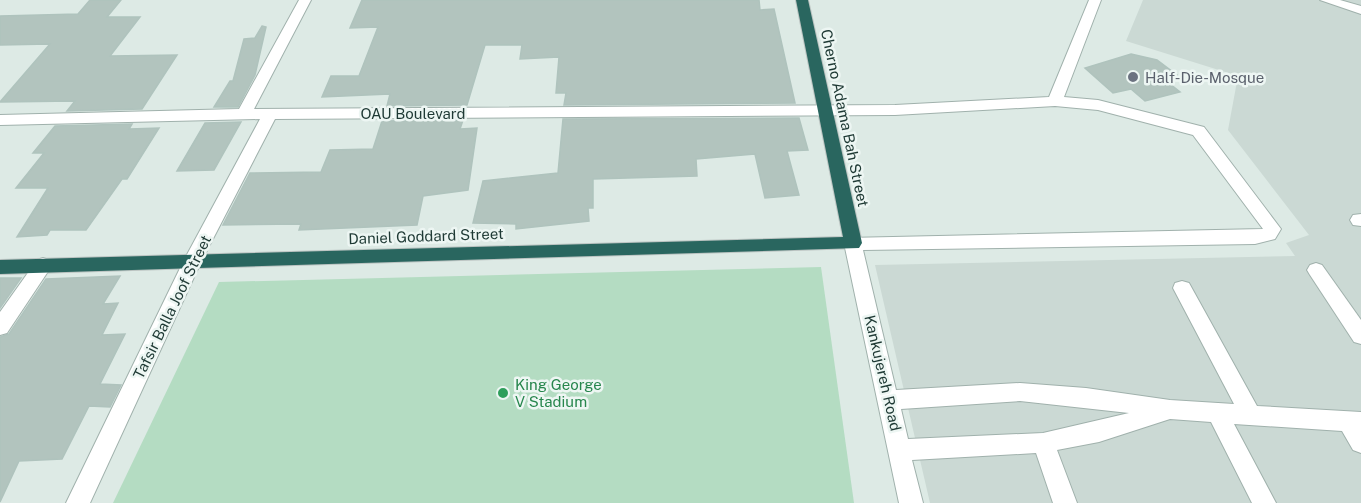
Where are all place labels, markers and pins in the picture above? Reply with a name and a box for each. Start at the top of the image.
place label: Half-Die-Mosque [1145,69,1264,86]
marker: Half-Die-Mosque [1126,70,1140,84]
place label: King George V Stadium [515,376,602,410]
marker: King George V Stadium [496,386,510,400]

